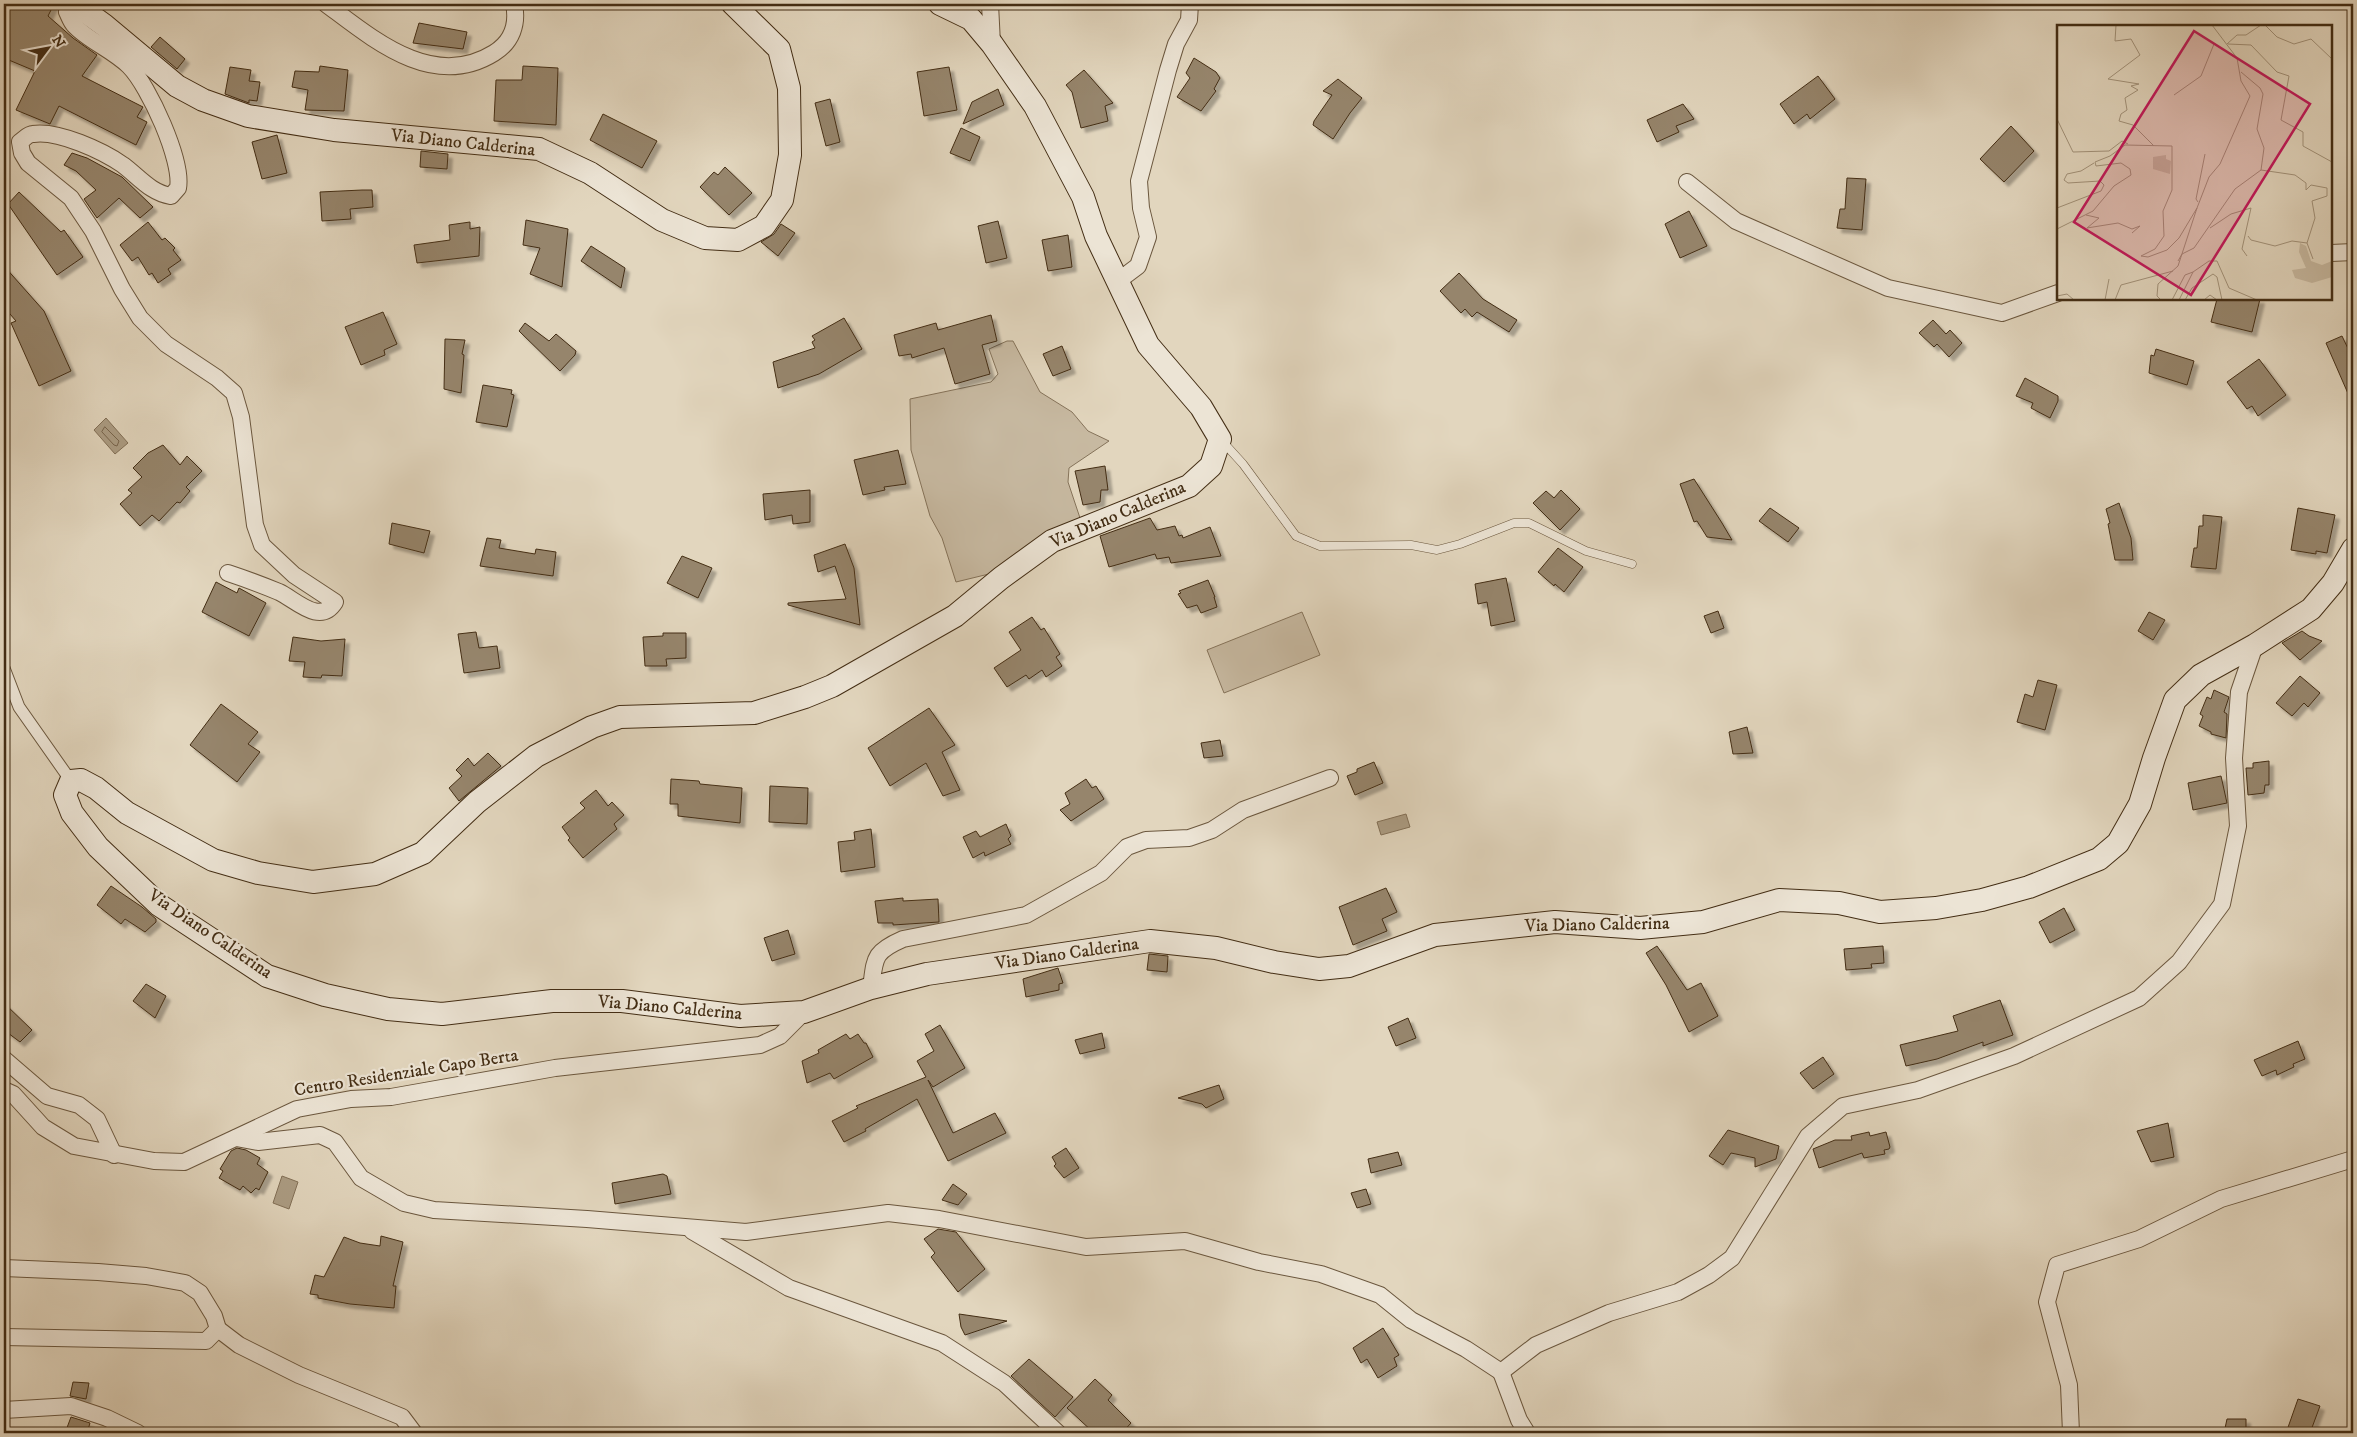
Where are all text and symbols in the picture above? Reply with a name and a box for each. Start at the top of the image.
north arrow [22,22,72,72]
inset map [2057,25,2332,300]
text: N [47,32,69,52]
street label: Via Diano Calderina [389,124,537,162]
street label: Via Diano Calderina [1046,476,1189,554]
street label: Via Diano Calderina [143,884,277,984]
street label: Via Diano Calderina [1523,913,1670,937]
street label: Via Diano Calderina [993,933,1141,975]
street label: Via Diano Calderina [596,991,743,1025]
street label: Centro Residenziale Capo Berta [292,1044,520,1102]

